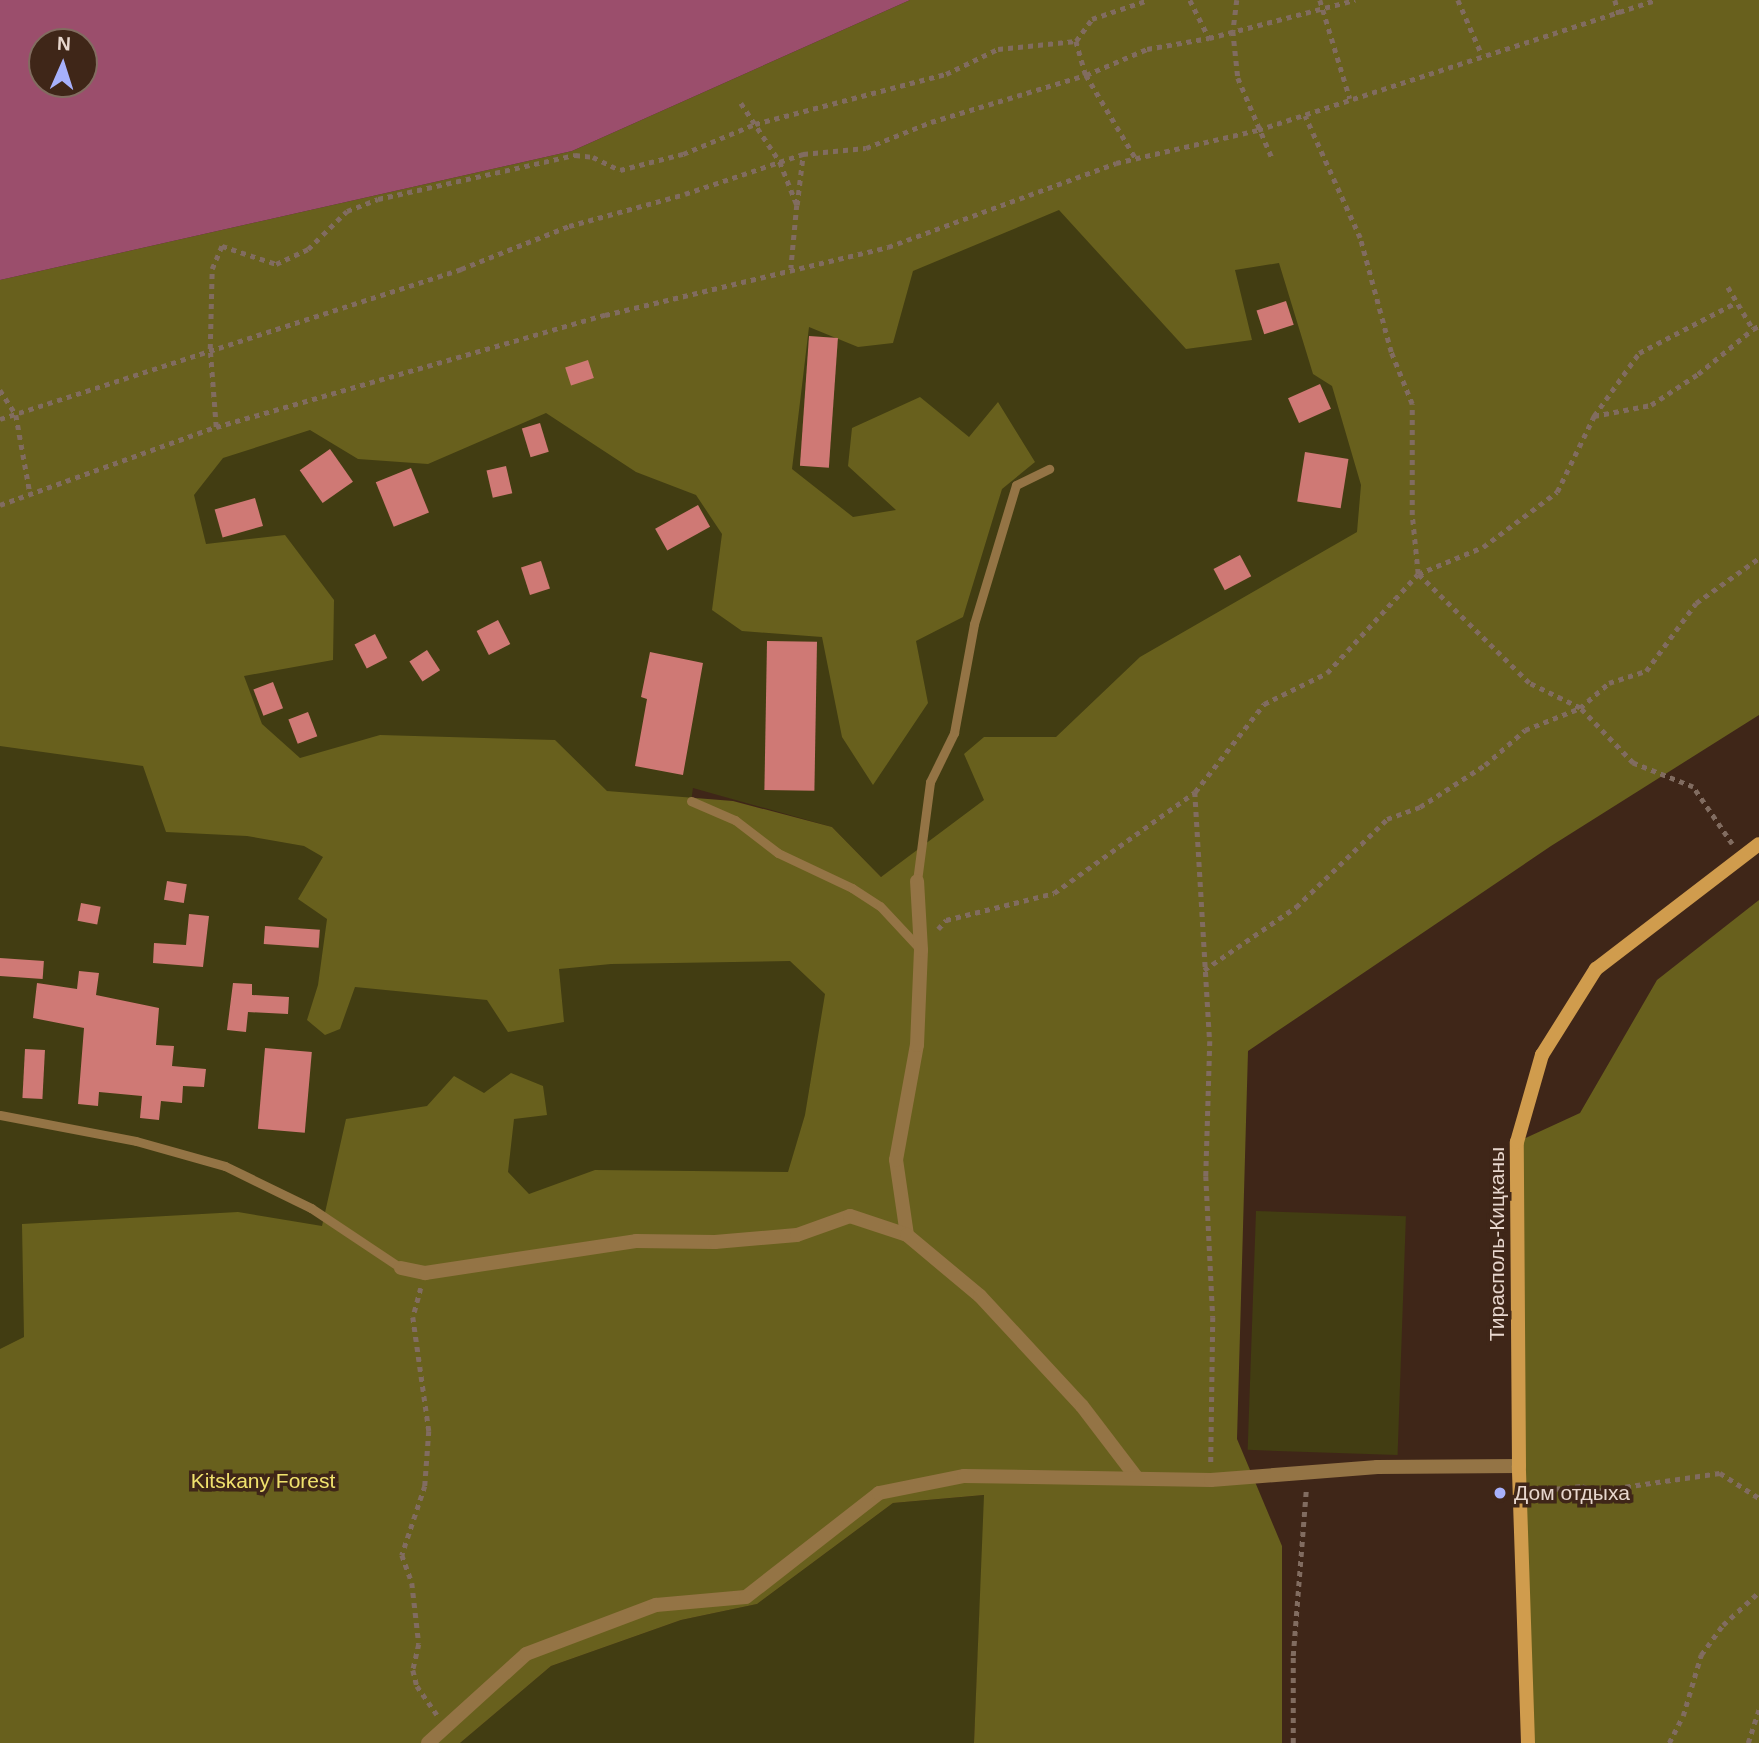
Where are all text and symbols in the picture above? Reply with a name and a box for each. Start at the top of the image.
north arrow [28,28,98,98]
text: N [57,33,71,54]
street label: Тирасполь-Кицканы [1484,1147,1510,1341]
park label: Kitskany Forest [191,1468,335,1494]
place label: Дом отдыха [1514,1480,1630,1506]
marker: Дом отдыха [1492,1485,1508,1501]

